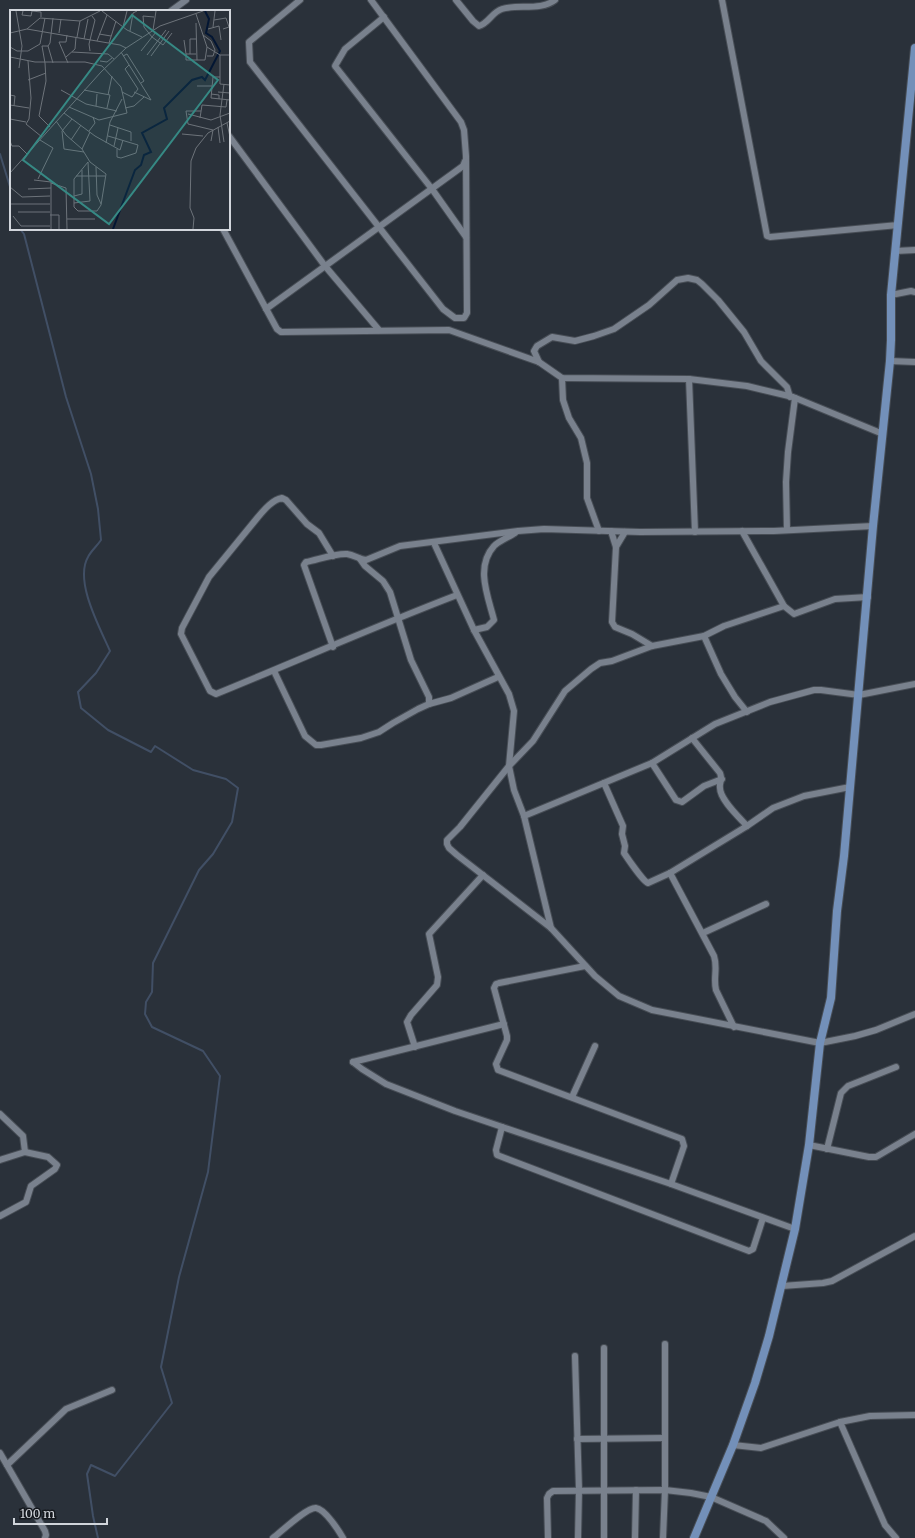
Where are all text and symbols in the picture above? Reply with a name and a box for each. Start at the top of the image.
inset map [10,10,230,230]
scale bar [14,1500,107,1526]
text: 100 m [20,1506,55,1521]

